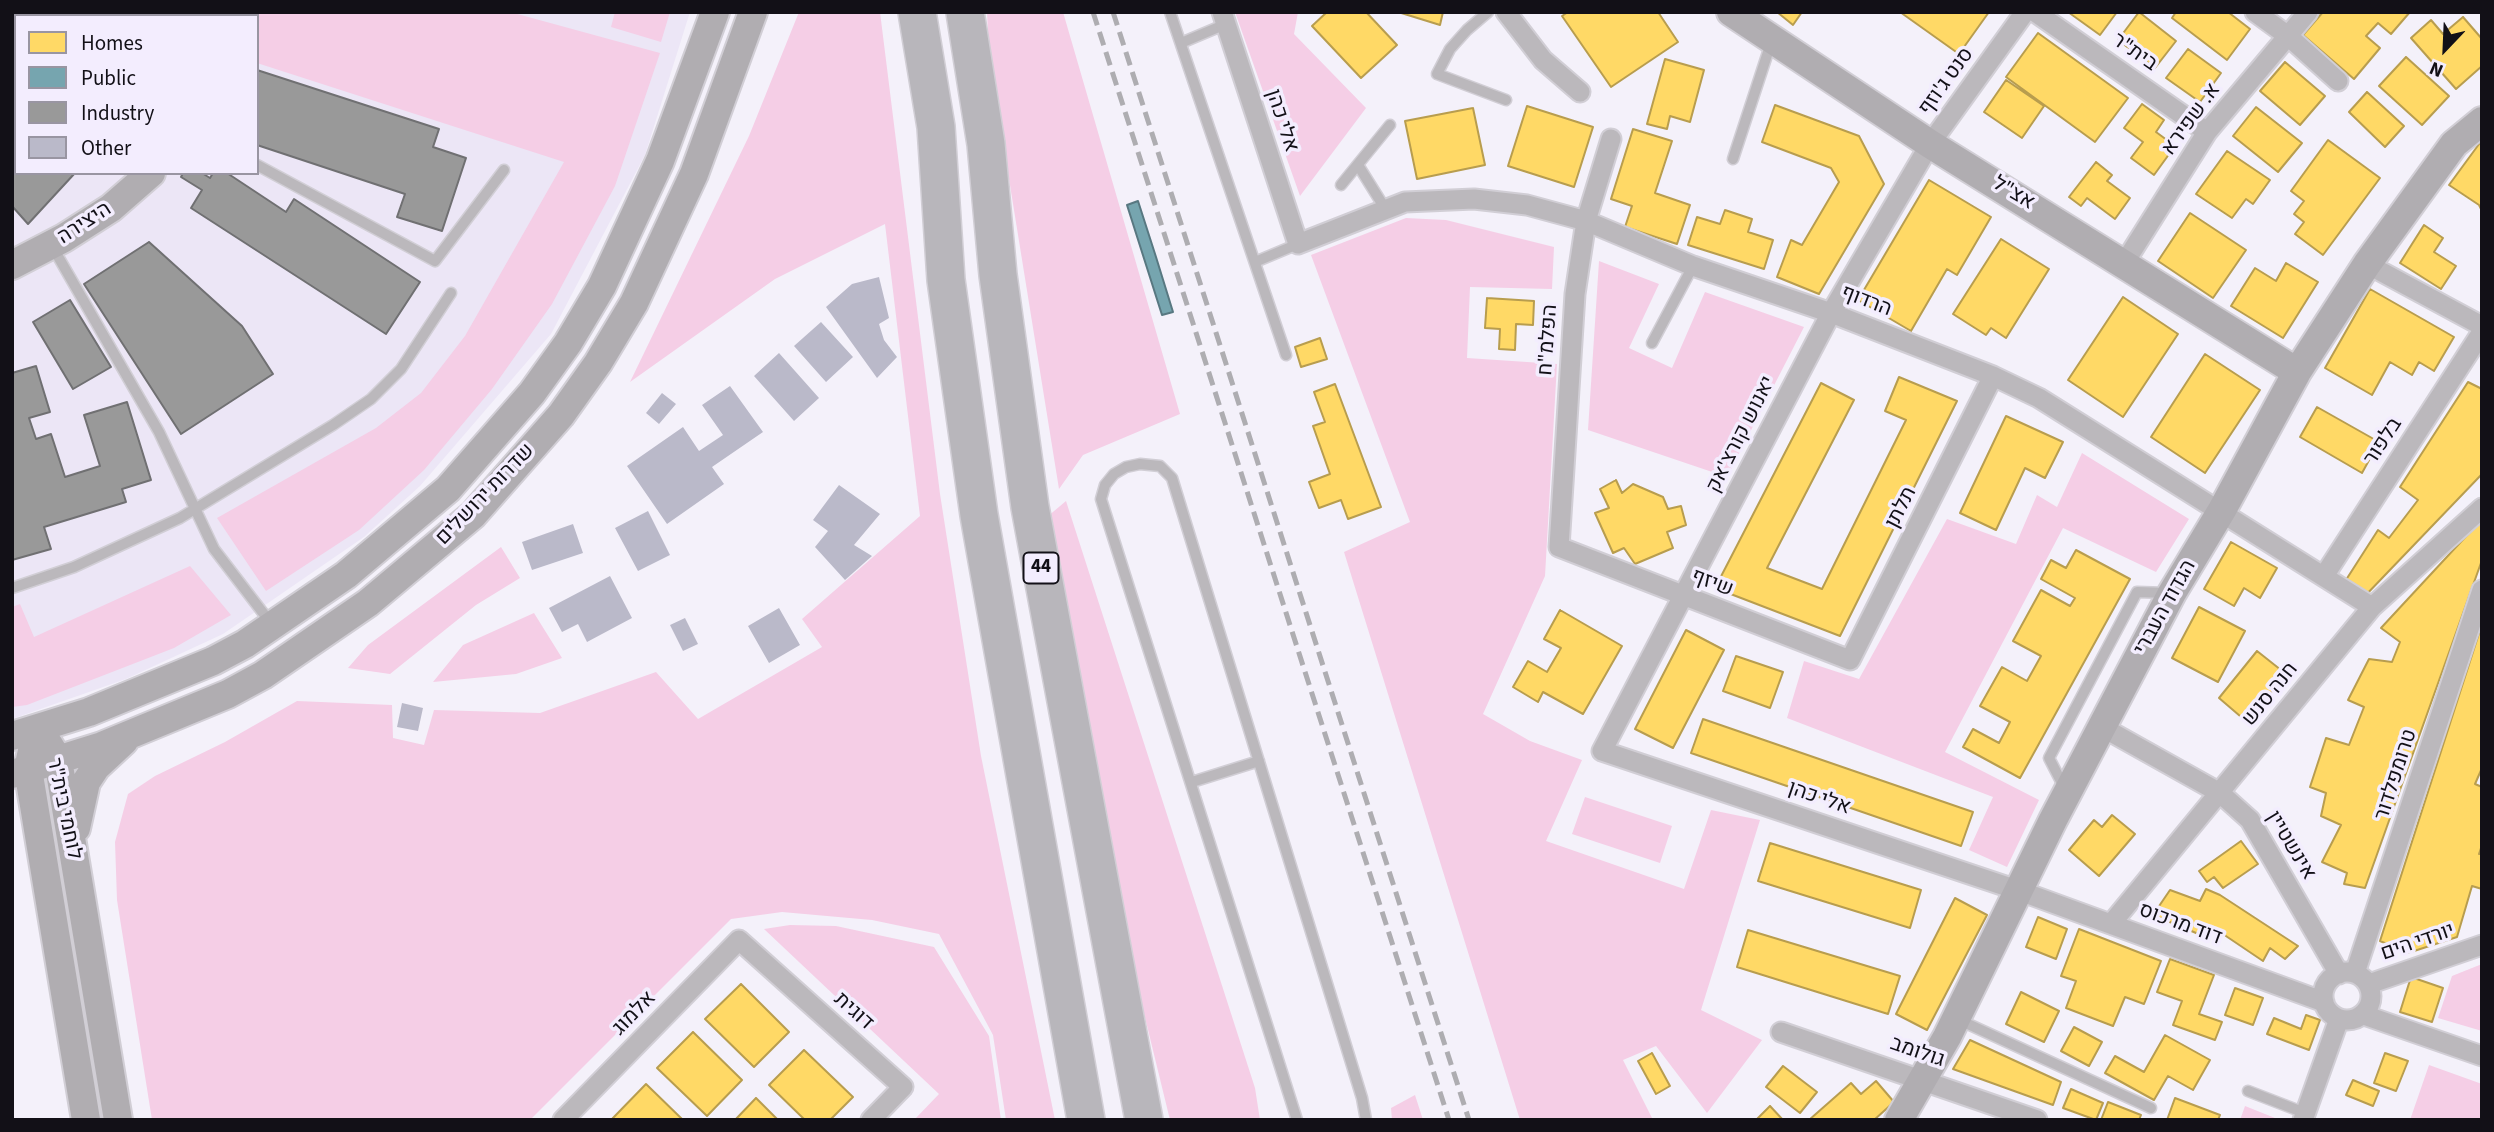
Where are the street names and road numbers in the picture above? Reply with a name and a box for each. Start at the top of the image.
street label: בית"ר [2106,28,2162,78]
street label: סנט ג'וזף [1914,43,1980,121]
street label: א. שפירא [2157,79,2227,161]
street label: אלי כהן [1259,86,1303,156]
street label: אצ"ל [1987,172,2039,216]
street label: היצירה [53,197,117,251]
street label: הרדוף [1837,281,1895,323]
street label: הפלמ"ח [1534,304,1564,376]
street label: יאנוש קורצ'אק [1702,373,1782,497]
street label: בלפור [2359,414,2409,470]
street label: שדרות ירושלים [431,439,541,551]
street label: תלתן [1881,483,1923,533]
road number: 44 [1024,552,1058,583]
street label: הגדוד העברי [2130,556,2202,660]
street label: שיזף [1687,565,1737,603]
street label: חנה סנש [2238,658,2304,732]
street label: טרומפלדור [2370,726,2424,824]
street label: לוחמי בית"ר [40,756,86,862]
street label: אלי כהן [1784,777,1854,821]
street label: אינשטיין [2260,807,2320,885]
street label: דוד מרכוס [2135,898,2225,952]
street label: יורדי הים [2378,919,2458,967]
street label: אלמוג [608,987,662,1041]
street label: דוגית [828,988,878,1036]
street label: גולומב [1887,1032,1947,1074]

